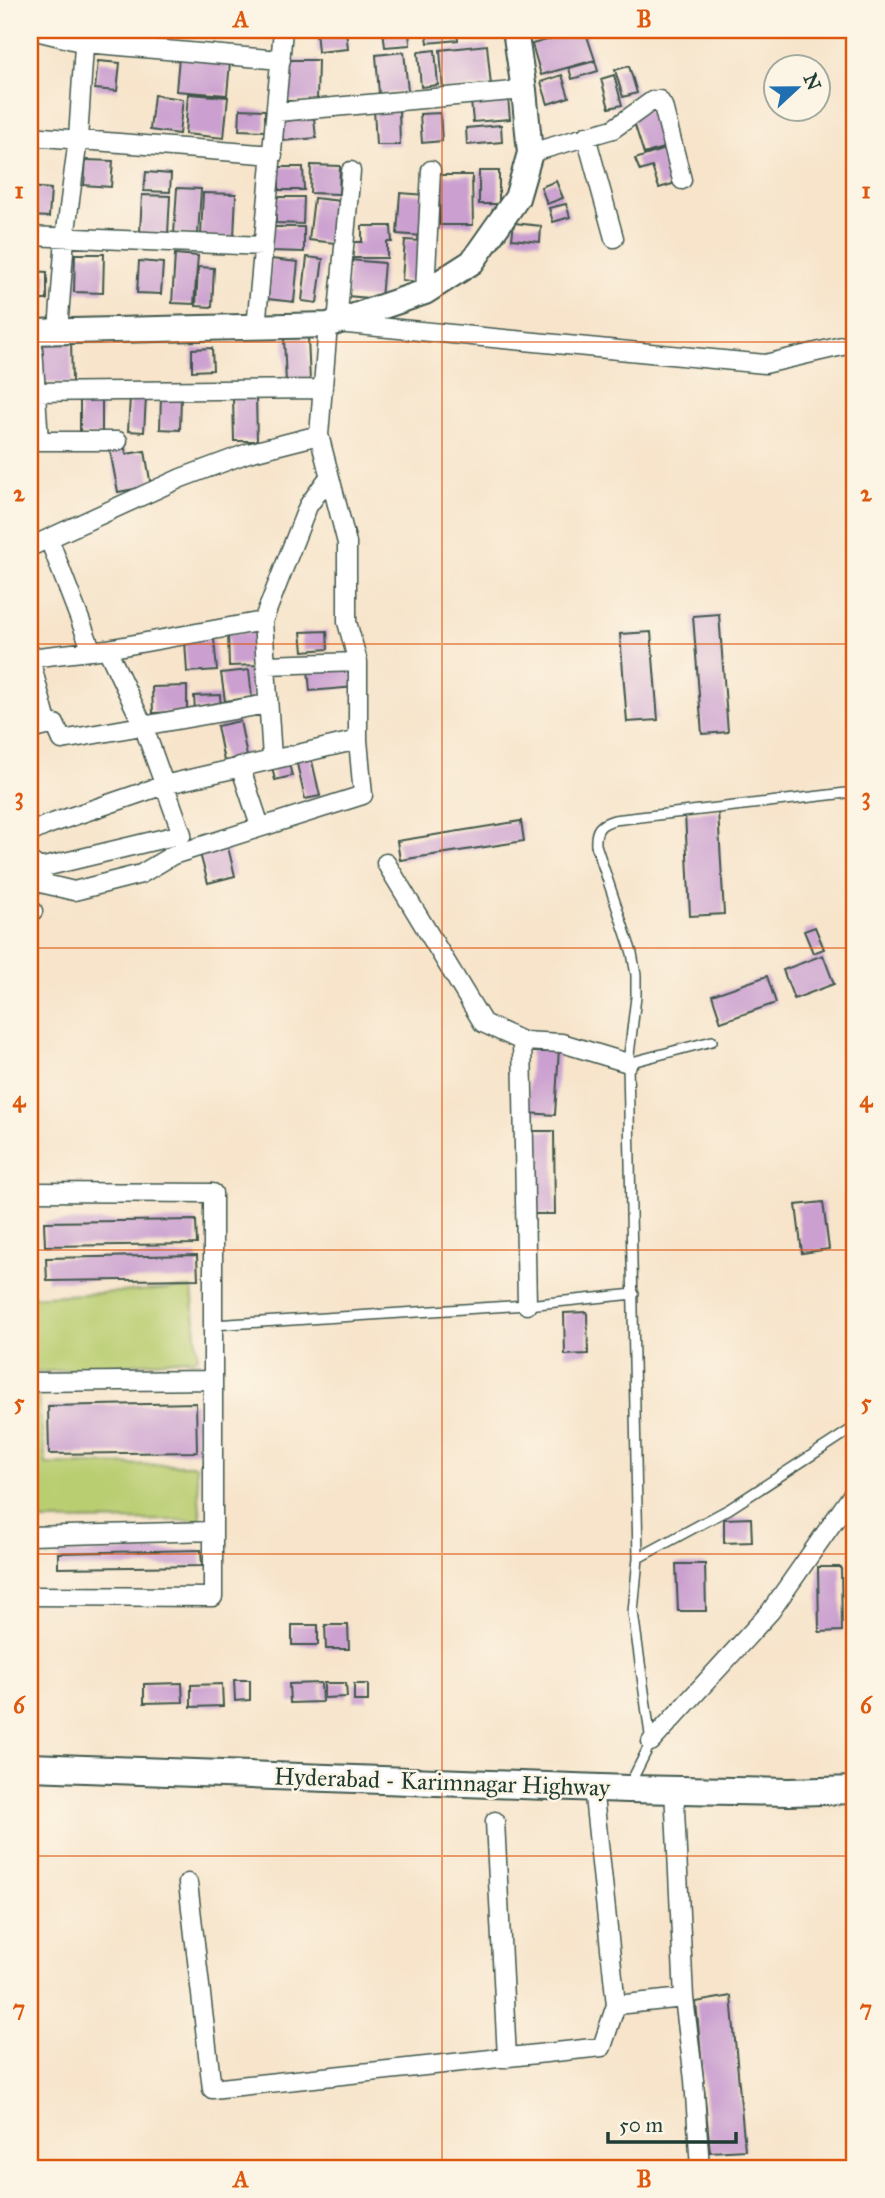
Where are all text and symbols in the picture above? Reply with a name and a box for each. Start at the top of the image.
text: A [231,5,249,33]
text: B [636,5,652,33]
north arrow [762,52,832,122]
text: N [799,70,826,94]
text: 1 [14,176,24,204]
text: 1 [861,176,871,204]
text: 2 [13,479,25,507]
text: 2 [860,479,872,507]
text: 3 [14,782,24,811]
text: 3 [861,782,871,811]
text: 4 [13,1085,27,1113]
text: 4 [860,1085,874,1113]
text: 5 [14,1388,25,1416]
text: 5 [861,1388,872,1416]
text: 6 [13,1691,26,1719]
text: 6 [860,1691,873,1719]
street label: Hyderabad - Karimnagar Highway [273,1761,611,1803]
text: 7 [13,1994,25,2022]
text: 7 [860,1994,872,2022]
scale bar [608,2100,736,2144]
text: 50 m [619,2112,664,2138]
text: A [231,2165,249,2193]
text: B [636,2165,652,2193]

